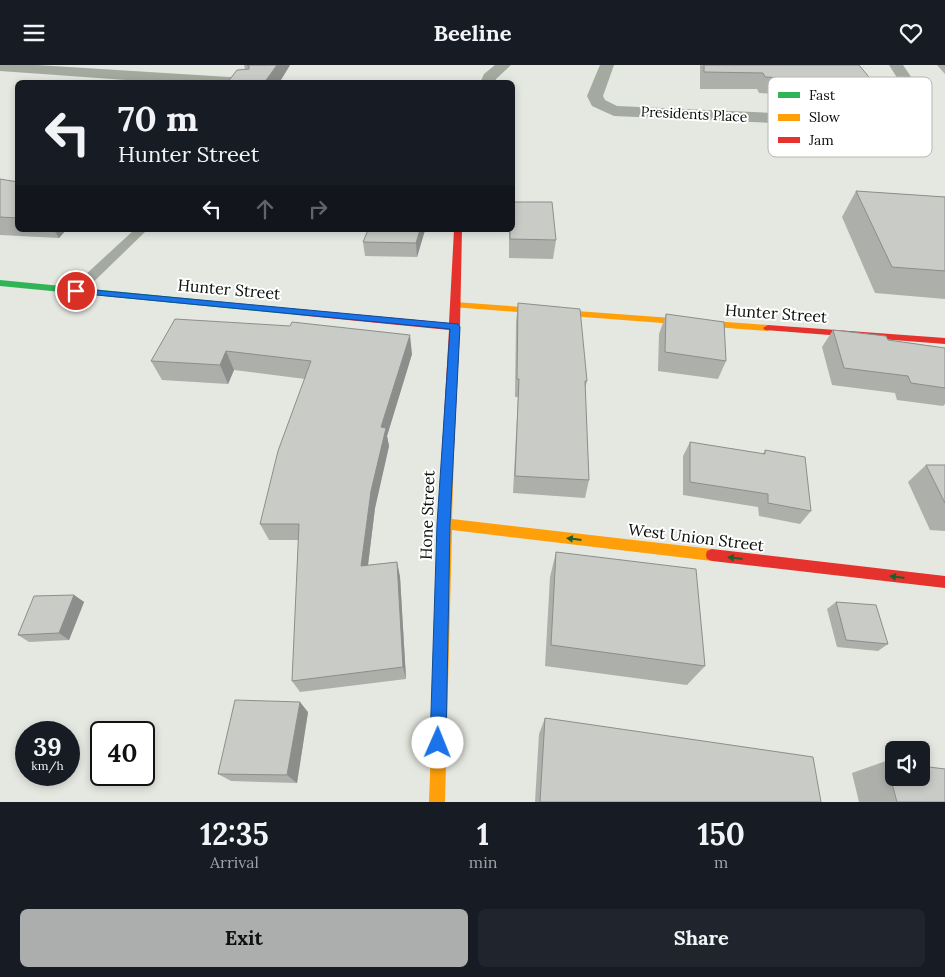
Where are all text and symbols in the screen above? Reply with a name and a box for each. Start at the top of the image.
icon: menu [20,19,48,47]
text: Beeline [433,19,512,47]
icon: heart [897,19,925,47]
legend [768,77,932,157]
text: Fast [809,86,836,104]
text: 70 m [118,96,198,141]
icon: left [35,100,100,165]
street label: Presidents Place [640,102,748,126]
text: Slow [809,108,841,126]
text: Jam [808,131,834,149]
text: Hunter Street [118,140,259,168]
icon: left [198,195,226,223]
icon: ahead [251,195,279,223]
icon: right [304,195,332,223]
pin [55,270,97,312]
street label: Hunter Street [177,275,282,304]
icon: arrive [62,277,90,305]
street label: Hunter Street [724,299,829,327]
street label: Hone Street [415,469,439,560]
street label: West Union Street [627,519,766,555]
one-way arrow [565,535,581,543]
one-way arrow [727,554,743,562]
one-way arrow [888,573,904,581]
position arrow [411,716,463,768]
speed limit sign: 40 [90,721,155,786]
text: 39 [33,731,62,763]
map controls [885,741,930,786]
button: sound [885,741,930,786]
text: km/h [31,758,64,773]
text: 12:35 [200,815,269,853]
text: 1 [477,815,489,853]
text: 150 [697,815,745,853]
text: Arrival [210,852,259,872]
text: min [469,852,497,872]
text: m [714,852,728,872]
button: Exit [20,909,468,967]
button: Share [478,909,925,967]

